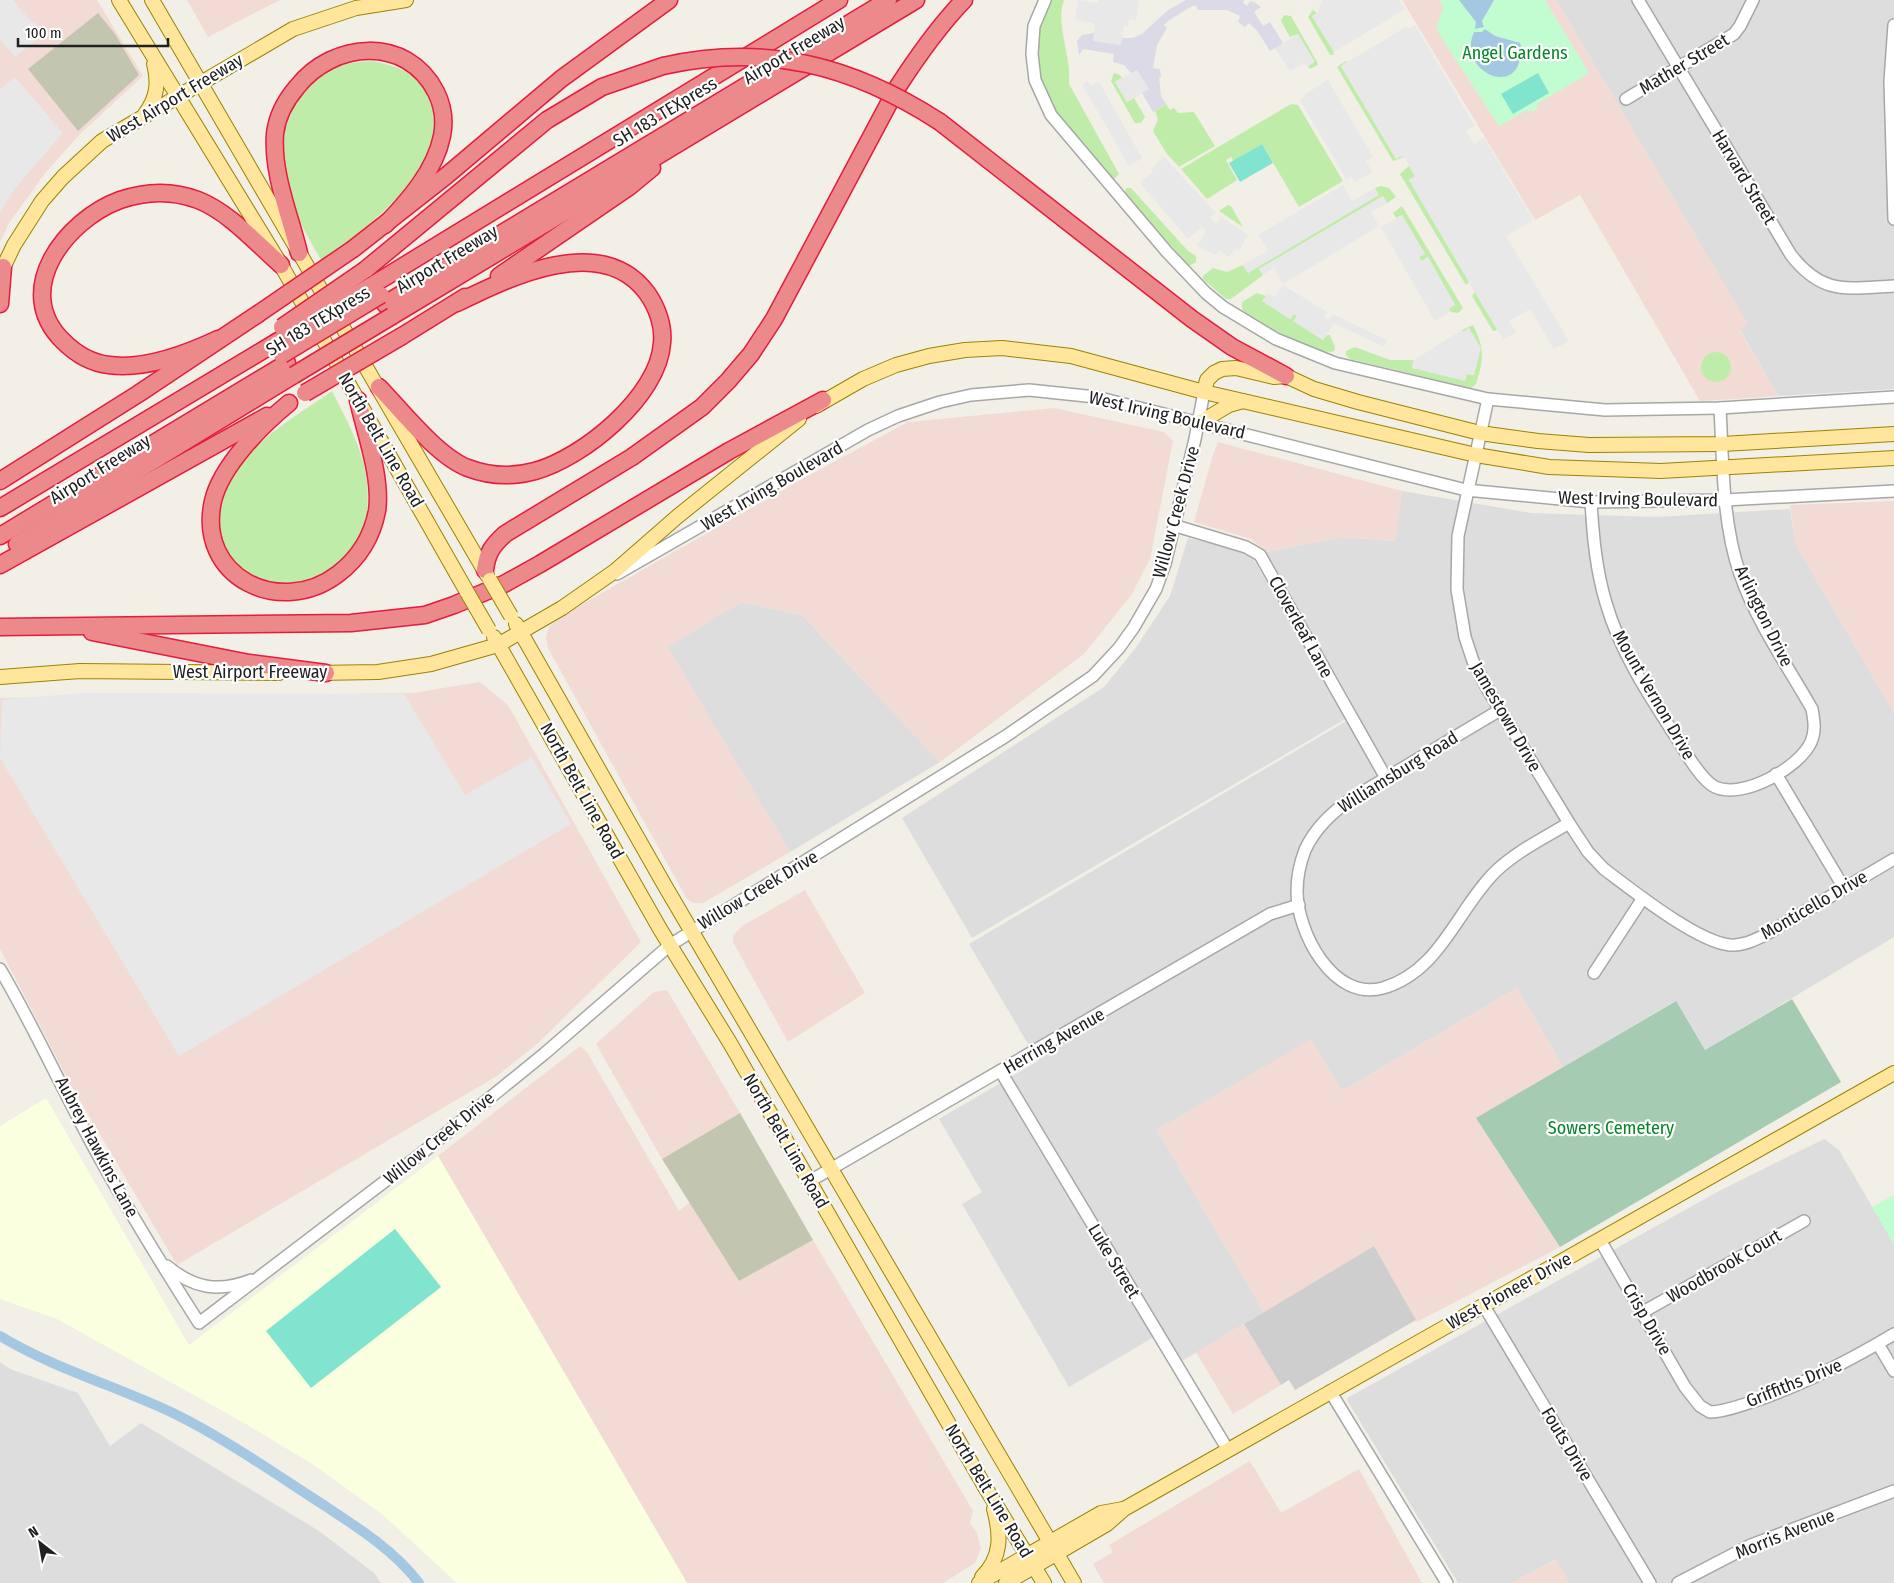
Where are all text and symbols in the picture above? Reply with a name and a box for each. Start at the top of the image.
street label: Airport Freeway [739,11,849,89]
scale bar [18,15,168,47]
text: 100 m [25,24,62,42]
street label: Mather Street [1635,29,1733,99]
park label: Angel Gardens [1462,42,1568,64]
street label: West Airport Freeway [103,49,247,147]
street label: SH 183 TEXpress [609,72,721,152]
street label: Harvard Street [1707,126,1781,228]
street label: Airport Freeway [392,220,502,298]
street label: SH 183 TEXpress [262,281,374,361]
street label: North Belt Line Road [333,369,429,511]
street label: West Irving Boulevard [1087,386,1247,444]
street label: Airport Freeway [46,429,154,509]
street label: West Irving Boulevard [697,436,847,536]
street label: Willow Creek Drive [1148,443,1204,581]
street label: West Irving Boulevard [1558,487,1718,511]
street label: Arlington Drive [1730,562,1798,670]
street label: Cloverleaf Lane [1264,572,1338,682]
street label: Mount Vernon Drive [1608,626,1700,764]
street label: Jamestown Drive [1466,658,1546,776]
street label: West Airport Freeway [173,661,327,683]
street label: North Belt Line Road [535,719,629,863]
street label: Williamsburg Road [1334,726,1462,818]
street label: Willow Creek Drive [694,845,822,934]
street label: Monticello Drive [1757,866,1871,944]
street label: Herring Avenue [999,1003,1109,1079]
street label: North Belt Line Road [738,1070,834,1212]
street label: Aubrey Hawkins Lane [51,1073,143,1221]
street label: Willow Creek Drive [379,1087,499,1189]
park label: Sowers Cemetery [1548,1117,1674,1139]
street label: Luke Street [1083,1220,1145,1302]
street label: Woodbrook Court [1663,1224,1785,1308]
street label: West Pioneer Drive [1443,1248,1575,1334]
street label: Crisp Drive [1618,1279,1676,1359]
street label: Griffiths Drive [1743,1354,1845,1412]
street label: Fouts Drive [1536,1403,1598,1485]
street label: North Belt Line Road [940,1420,1038,1562]
street label: Morris Avenue [1732,1504,1838,1564]
north arrow [15,1518,65,1568]
text: N [26,1523,42,1542]

